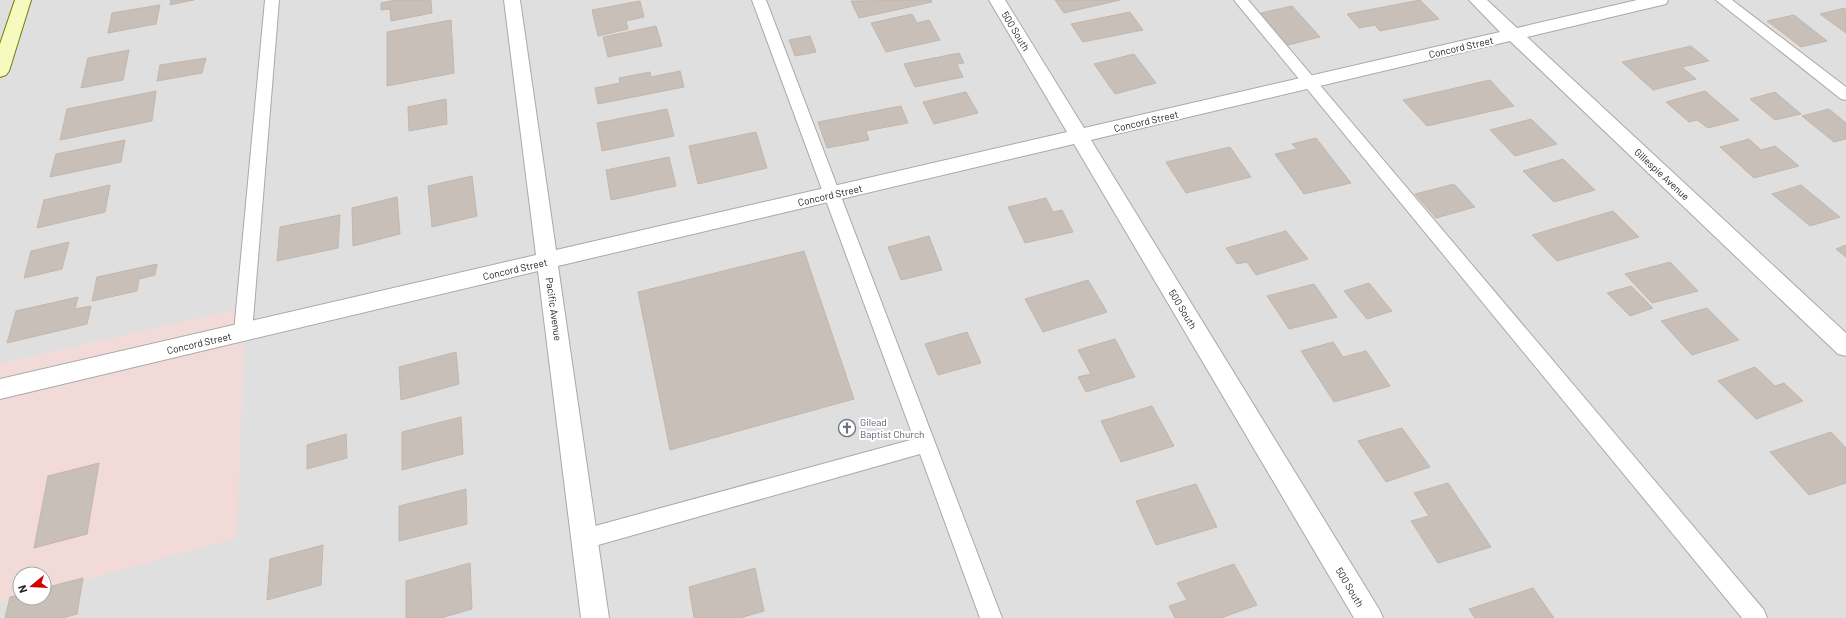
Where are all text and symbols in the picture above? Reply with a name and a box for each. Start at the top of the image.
street label: 500 South [999,9,1033,53]
street label: Concord Street [1428,34,1495,60]
street label: Concord Street [1113,108,1180,134]
street label: Gillespie Avenue [1632,146,1692,202]
street label: Concord Street [797,182,864,208]
street label: Concord Street [482,256,549,282]
street label: Pacific Avenue [544,277,564,341]
street label: 500 South [1166,287,1200,331]
street label: Concord Street [166,330,233,356]
place label: Gilead Baptist Church [860,416,924,440]
church icon: Gilead Baptist Church [837,418,857,438]
street label: 500 South [1333,565,1367,609]
north arrow [12,566,52,606]
text: N [15,584,29,595]

